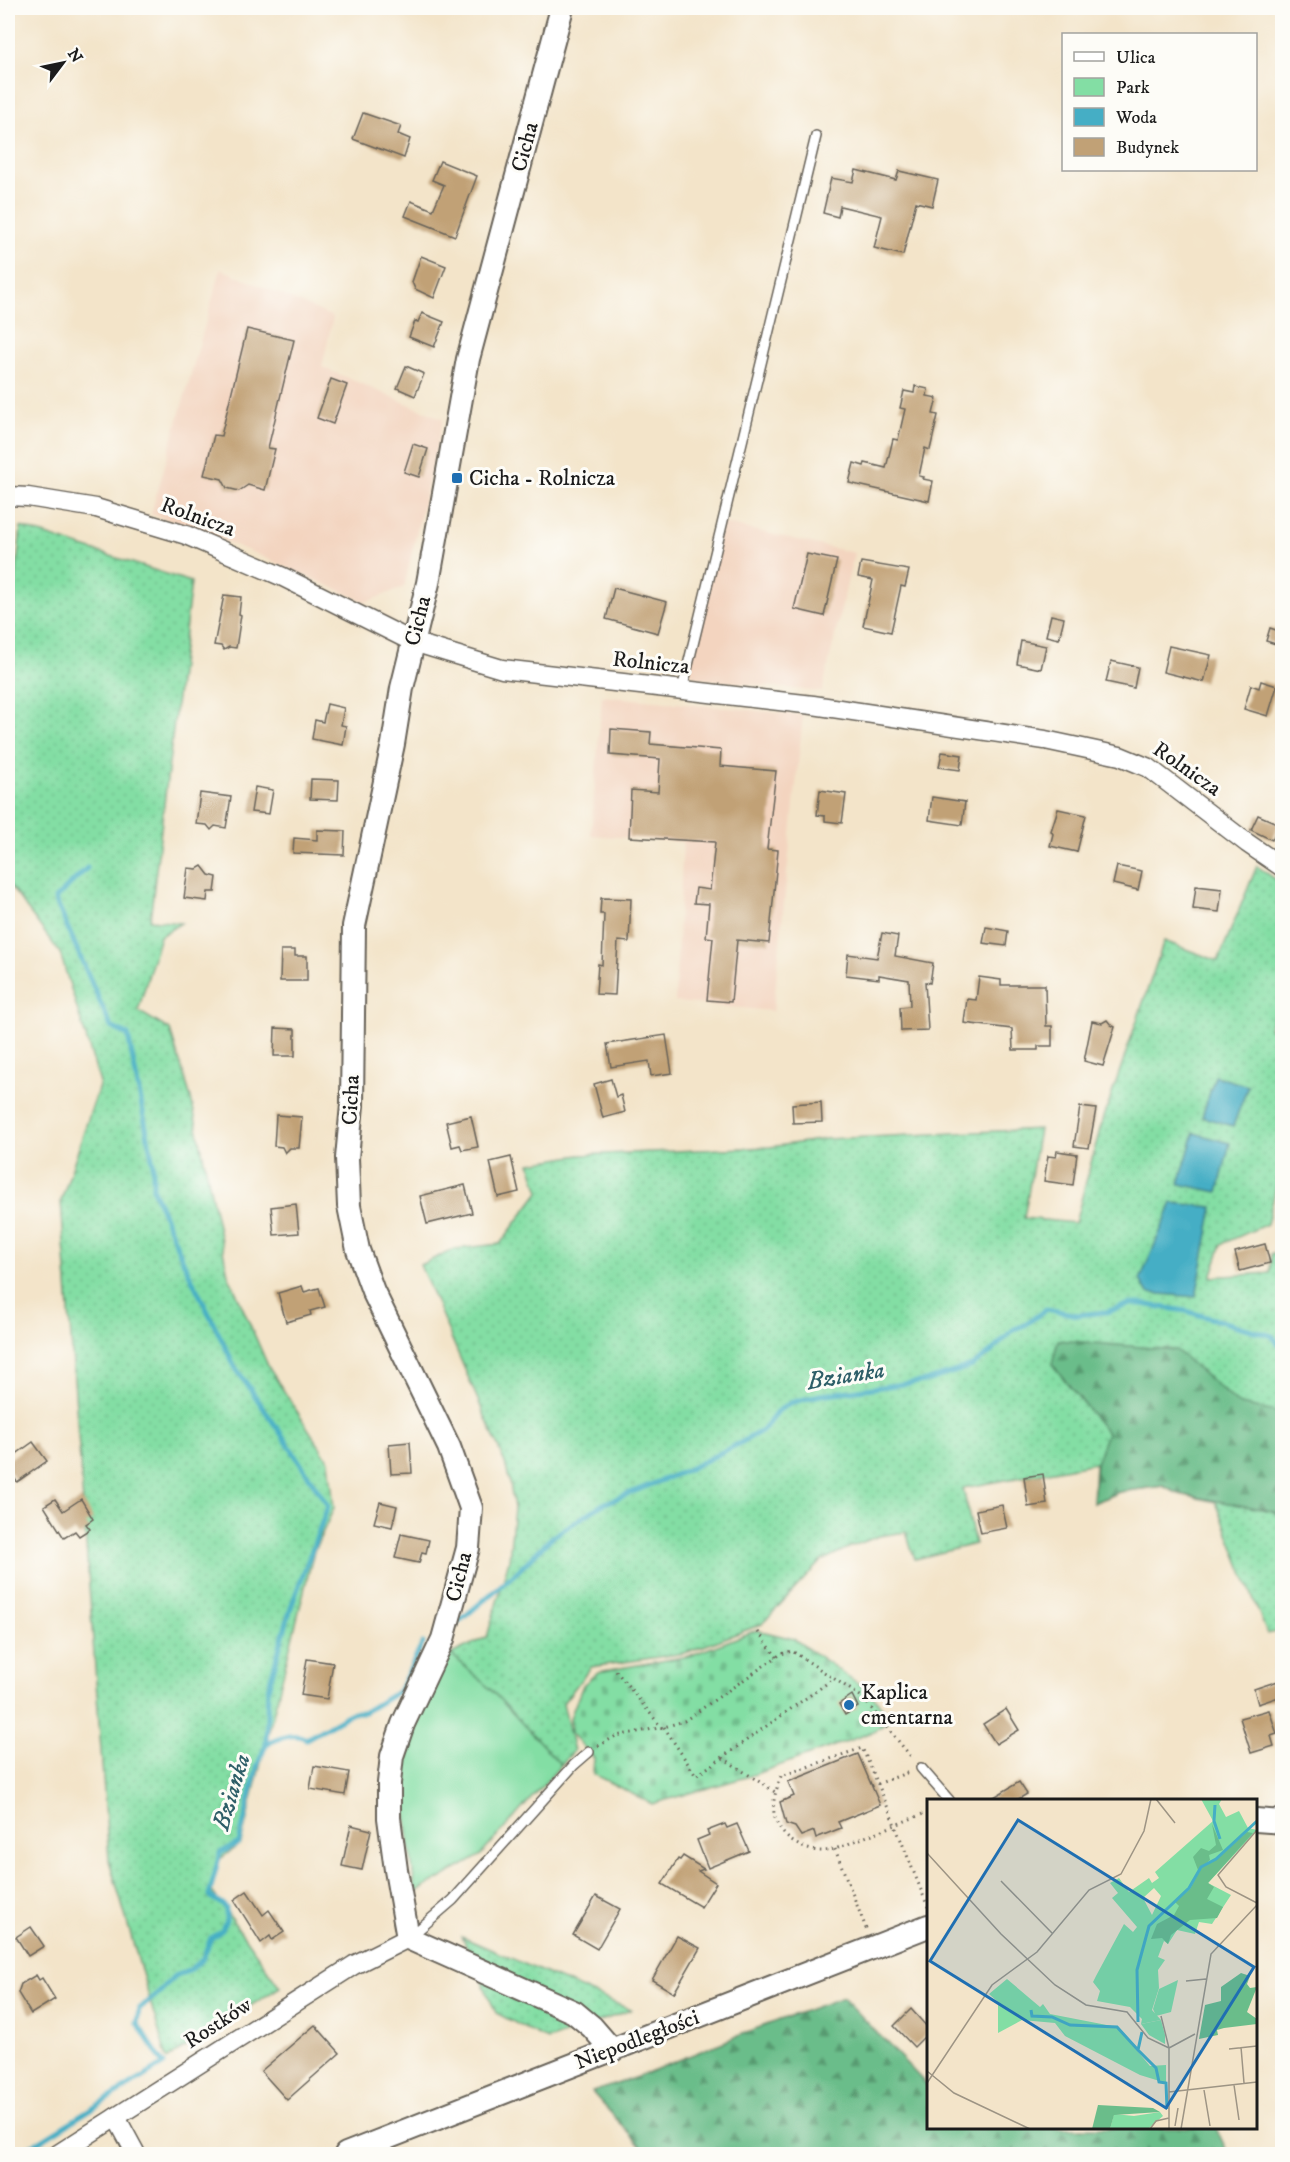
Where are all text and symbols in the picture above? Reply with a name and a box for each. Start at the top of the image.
north arrow [33,33,93,93]
legend [1062,33,1257,171]
text: N [63,45,87,66]
text: Ulica [1116,47,1156,69]
text: Park [1116,77,1150,99]
text: Woda [1115,107,1157,129]
street label: Cicha [505,118,545,175]
text: Budynek [1116,137,1179,159]
place label: Cicha - Rolnicza [469,465,616,492]
marker: Cicha - Rolnicza [450,471,464,485]
street label: Rolnicza [157,491,240,543]
street label: Cicha [399,593,437,649]
street label: Rolnicza [611,646,691,681]
street label: Rolnicza [1148,736,1227,803]
street label: Cicha [336,1073,366,1126]
water label: Bzianka [804,1355,887,1397]
street label: Cicha [440,1549,478,1605]
place label: Kaplica cmentarna [861,1679,953,1731]
marker: Kaplica cmentarna [842,1698,856,1712]
water label: Bzianka [206,1750,258,1835]
inset map [927,1799,1257,2129]
street label: Rostków [179,1991,257,2055]
street label: Niepodległości [571,2004,703,2076]

